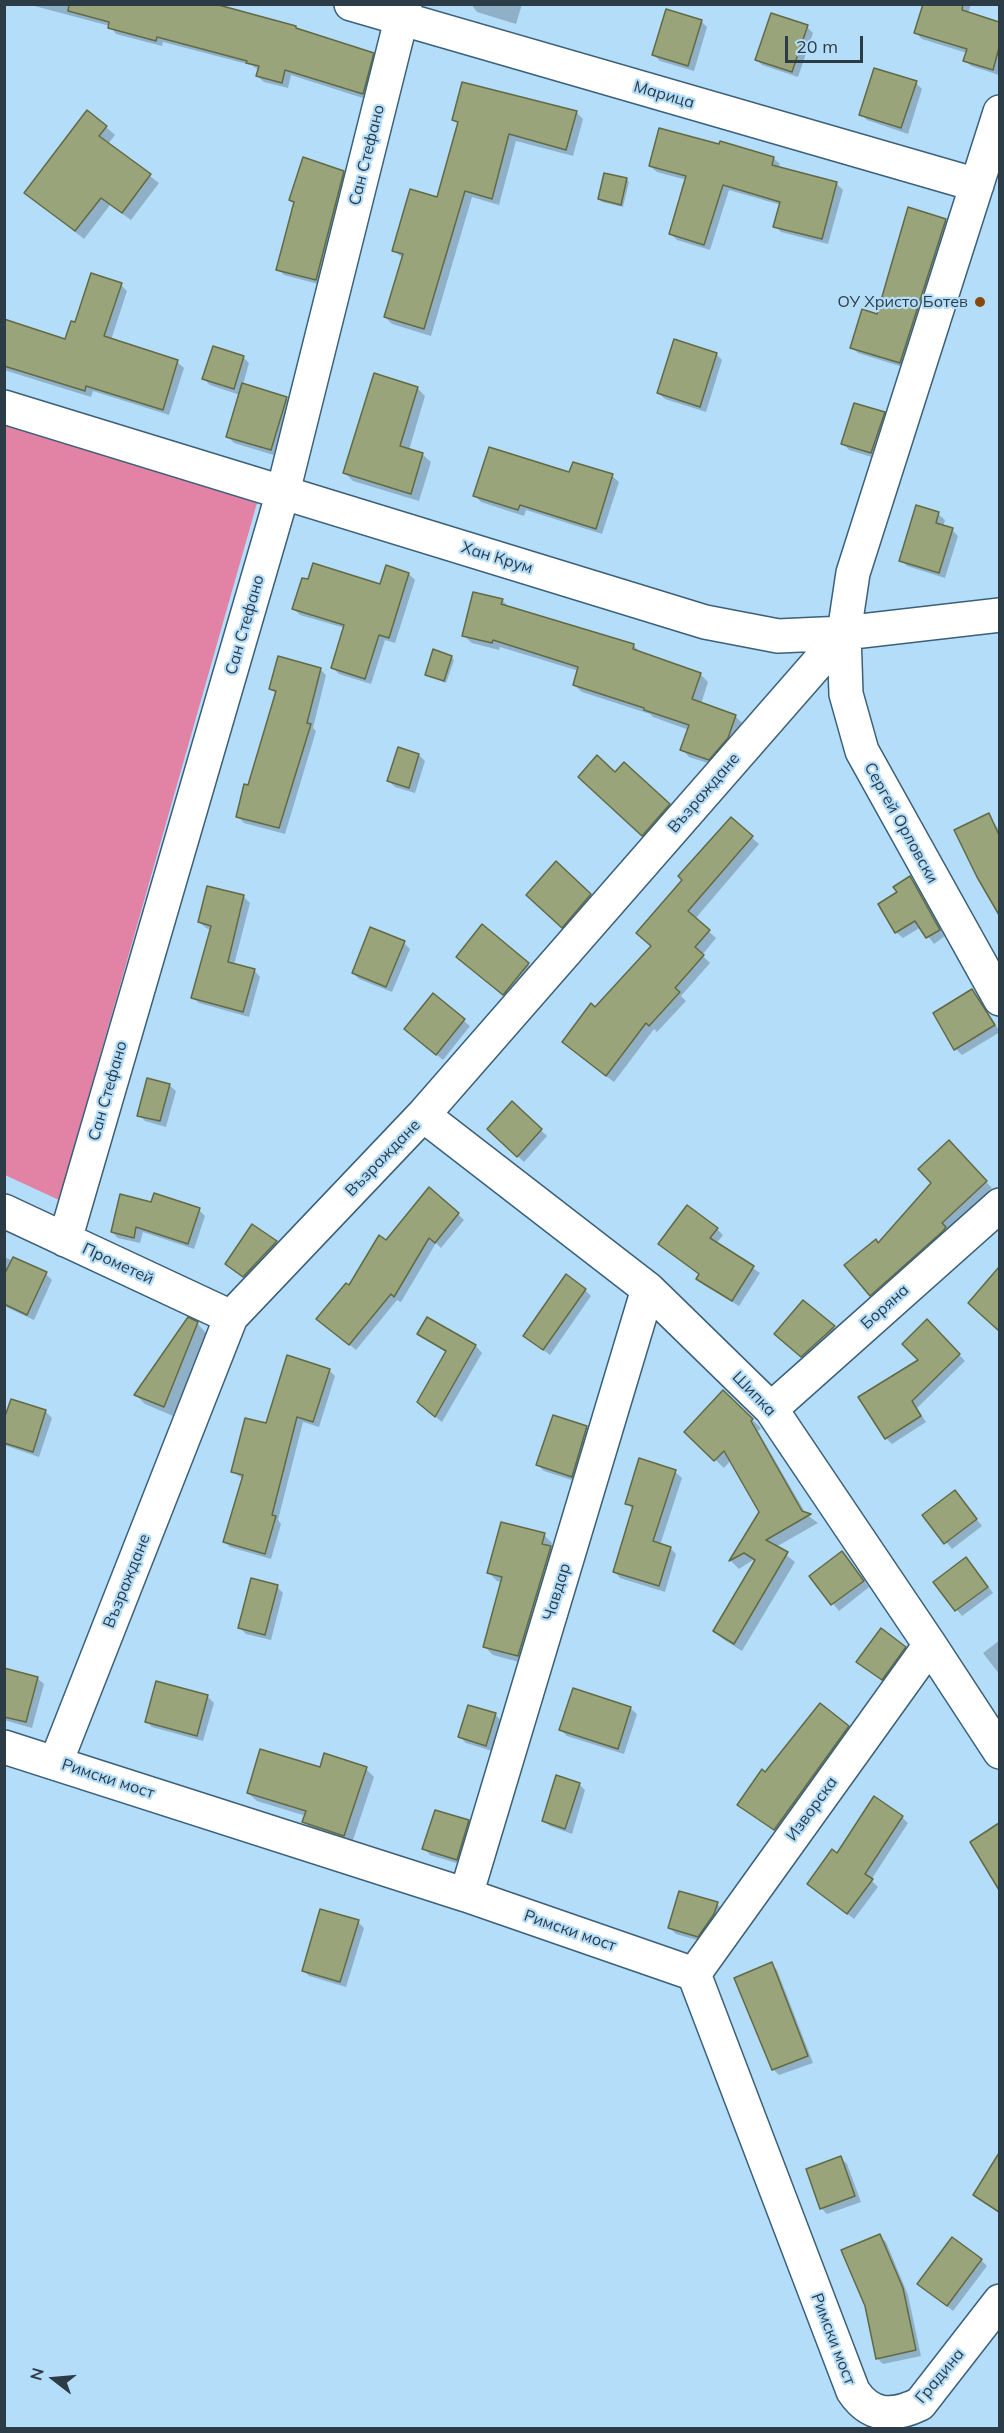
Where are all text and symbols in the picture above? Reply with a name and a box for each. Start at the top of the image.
scale bar [788,24,866,62]
text: 20 m [796,35,838,58]
street label: Марица [631,77,697,113]
street label: Сан Стефано [345,103,389,207]
place label: ОУ Христо Ботев [837,292,968,312]
marker: ОУ Христо Ботев [973,295,987,309]
street label: Хан Крум [459,538,535,578]
street label: Сан Стефано [222,573,268,677]
street label: Възраждане [664,749,744,837]
street label: Сергей Орловски [860,759,942,887]
street label: Сан Стефано [85,1039,131,1143]
street label: Възраждане [341,1115,425,1201]
street label: Прометей [79,1239,157,1289]
street label: Боряна [857,1280,913,1334]
street label: Шипка [728,1368,780,1420]
street label: Възраждане [99,1531,155,1631]
street label: Чавдар [539,1561,575,1623]
street label: Римски мост [59,1755,157,1803]
street label: Изворска [782,1773,842,1845]
street label: Римски мост [521,1906,619,1956]
street label: Римски мост [807,2291,859,2387]
street label: Градина [912,2345,968,2407]
north arrow [24,2349,84,2409]
text: N [25,2365,48,2383]

